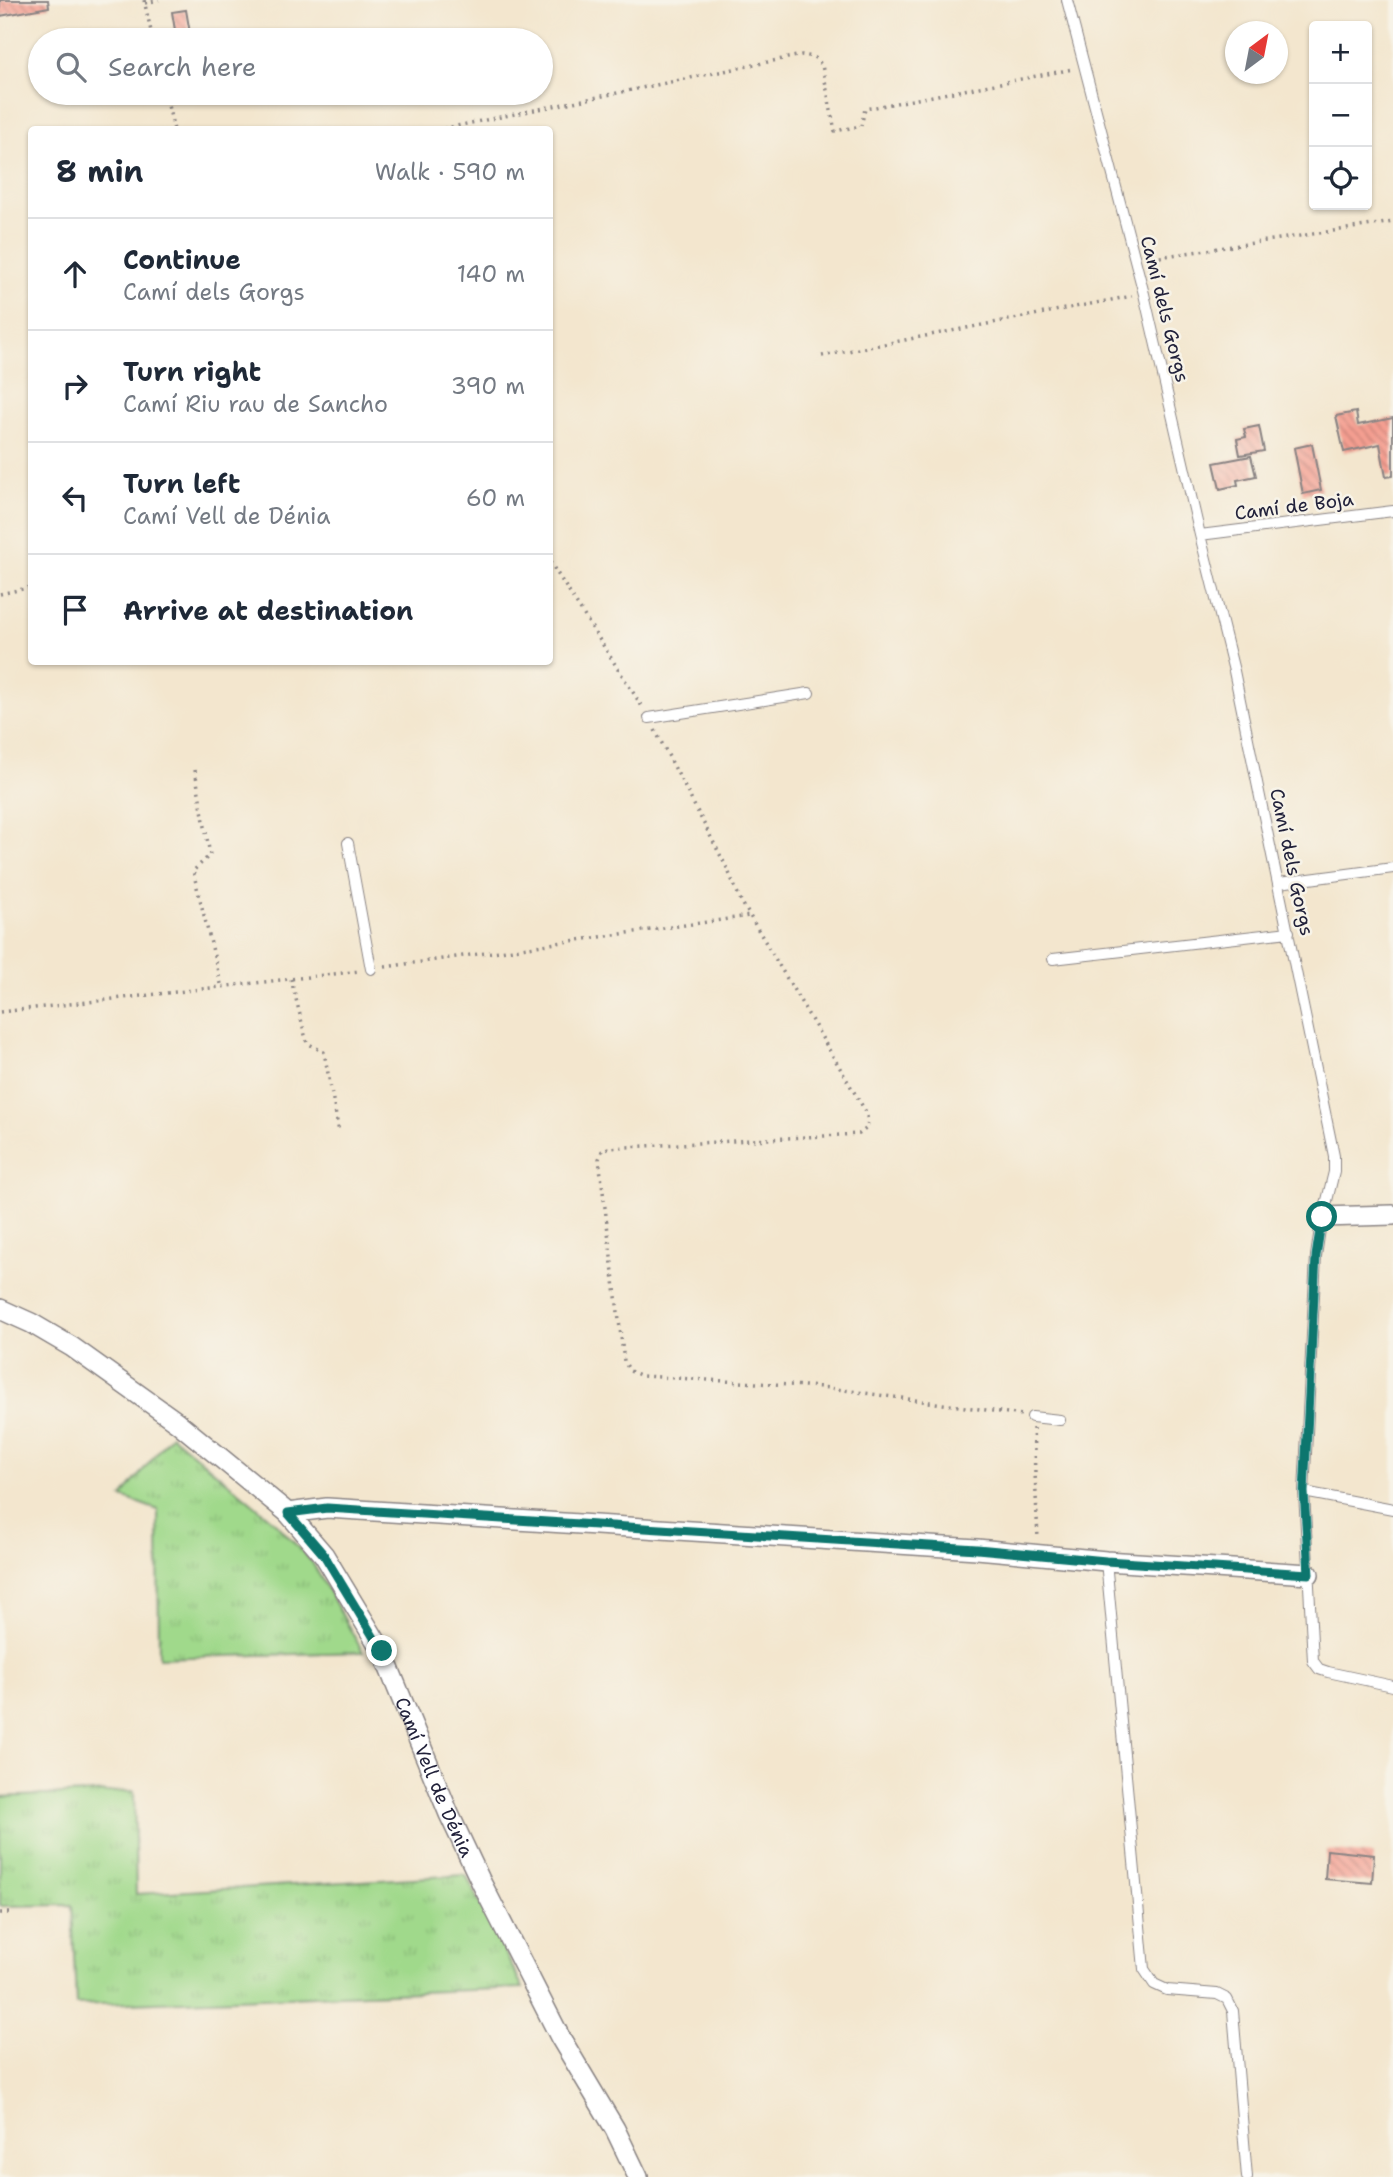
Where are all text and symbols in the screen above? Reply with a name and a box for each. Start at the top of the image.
north arrow [1225,21,1288,84]
map controls [1309,21,1372,210]
button: + [1309,21,1372,84]
search box [28,28,553,105]
icon: search [52,48,90,86]
text: Search here [108,49,257,84]
button: − [1309,84,1372,147]
button: locate [1309,147,1372,210]
text: 8 min [56,151,143,192]
text: Walk · 590 m [375,157,525,187]
street label: Camí dels Gorgs [1135,233,1195,385]
text: Continue [123,242,241,277]
icon: ahead [56,255,94,293]
text: 140 m [457,259,525,289]
text: Camí dels Gorgs [123,277,305,307]
text: Turn right [123,354,261,389]
icon: right [56,367,94,405]
text: 390 m [451,371,525,401]
text: Camí Riu rau de Sancho [123,389,388,419]
text: Turn left [123,466,240,501]
icon: left [56,479,94,517]
text: 60 m [466,483,525,513]
street label: Camí de Boja [1233,486,1355,526]
text: Camí Vell de Dénia [123,501,331,531]
icon: arrive [56,591,94,629]
text: Arrive at destination [123,593,413,628]
street label: Camí dels Gorgs [1264,786,1320,938]
route start [1306,1201,1337,1232]
route end [366,1635,397,1666]
street label: Camí Vell de Dénia [390,1693,480,1861]

